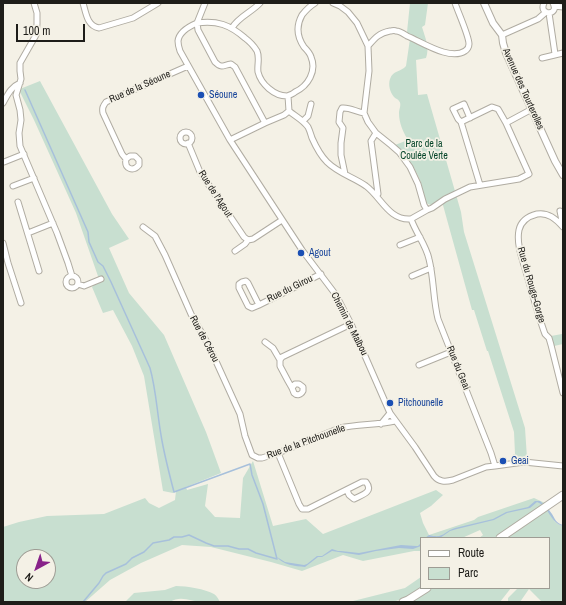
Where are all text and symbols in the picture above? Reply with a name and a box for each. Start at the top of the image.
scale bar [18,16,87,42]
text: 100 m [23,23,50,39]
street label: Avenue des Tourterelles [500,46,546,132]
street label: Rue de la Séoune [108,68,172,106]
place label: Séoune [209,89,237,101]
marker: Séoune [196,90,206,100]
park label: Parc de la Coulée Verte [400,138,448,162]
street label: Rue de l'Agout [195,168,235,220]
street label: Rue du Rouge-Gorge [514,246,548,324]
place label: Agout [309,247,330,259]
marker: Agout [296,248,306,258]
street label: Rue du Girou [265,273,315,305]
street label: Chemin de Malbou [328,290,370,358]
street label: Rue de Cérou [187,314,221,364]
street label: Rue du Geai [444,344,472,392]
place label: Pitchounelle [398,397,443,409]
marker: Pitchounelle [385,398,395,408]
street label: Rue de la Pitchounelle [265,422,347,462]
place label: Geai [511,455,529,467]
marker: Geai [498,456,508,466]
legend [420,537,550,589]
text: Route [458,545,484,561]
north arrow [16,549,56,589]
text: Parc [458,565,478,581]
text: N [22,570,36,585]

